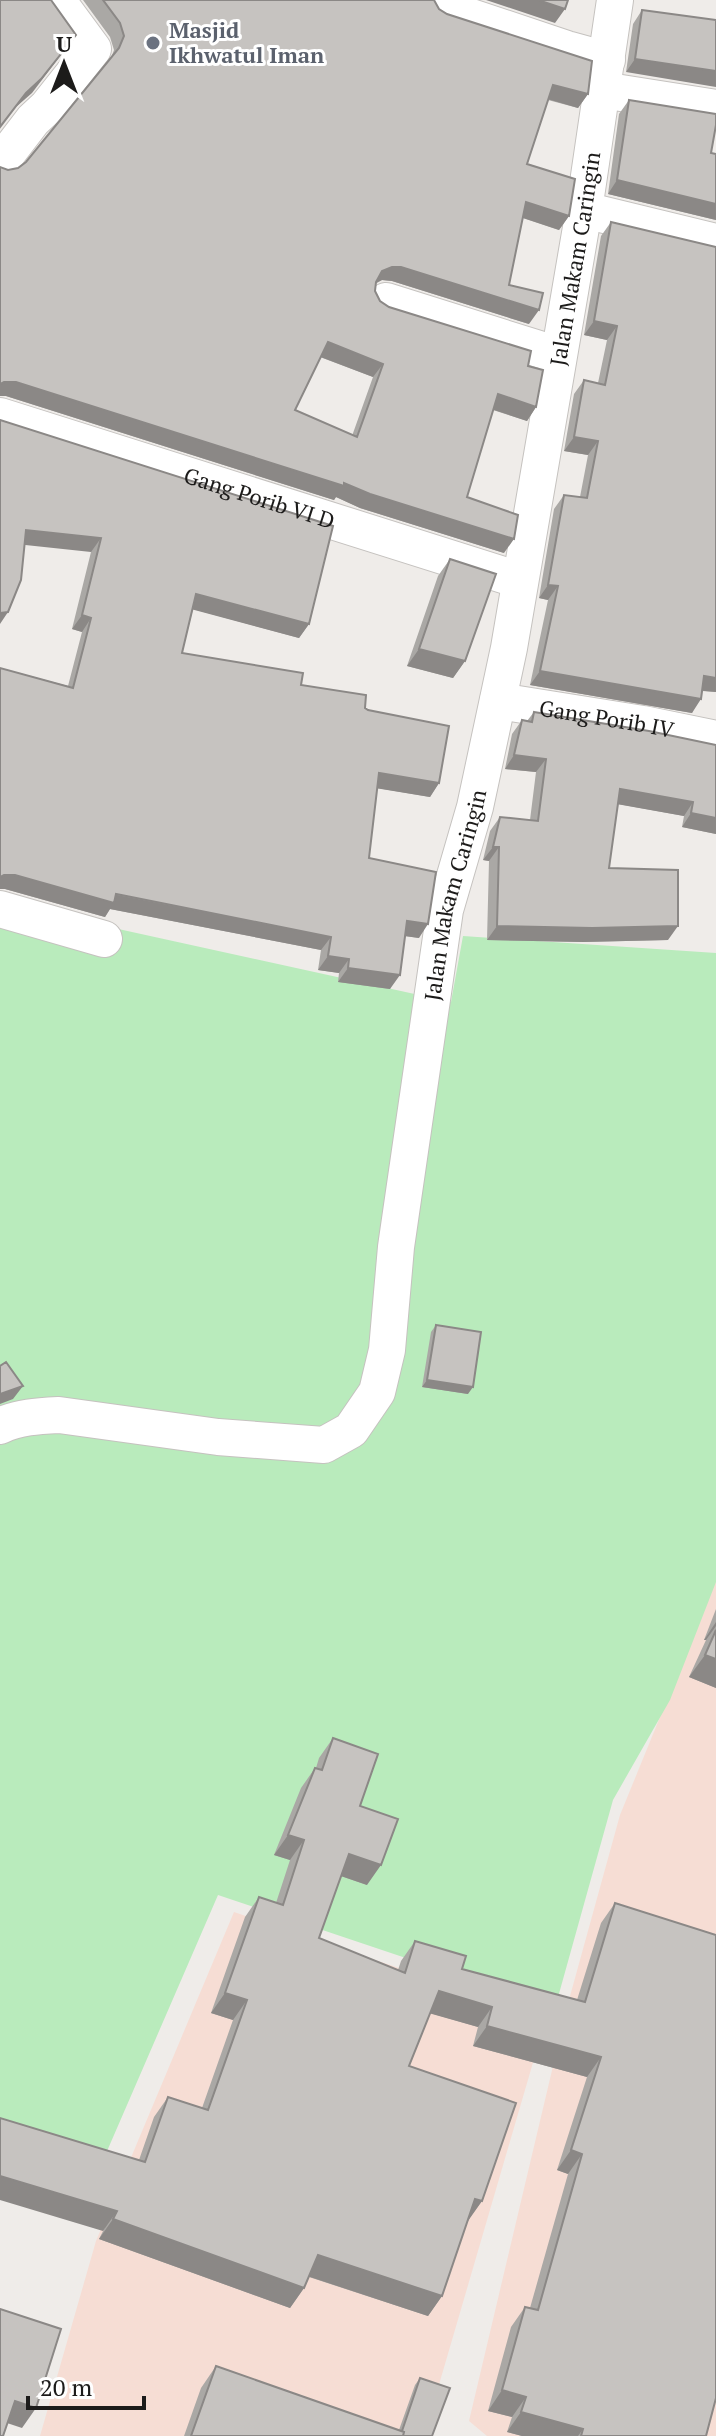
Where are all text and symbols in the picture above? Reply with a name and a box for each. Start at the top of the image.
place label: Masjid Ikhwatul Iman [169,15,324,69]
north arrow [24,24,104,104]
text: U [56,29,72,58]
marker: Masjid Ikhwatul Iman [144,34,162,52]
street label: Jalan Makam Caringin [543,150,606,368]
street label: Gang Porib VI D [181,460,338,535]
street label: Gang Porib IV [537,693,678,744]
street label: Jalan Makam Caringin [417,787,492,1003]
scale bar [28,2360,144,2410]
text: 20 m [40,2371,92,2403]

